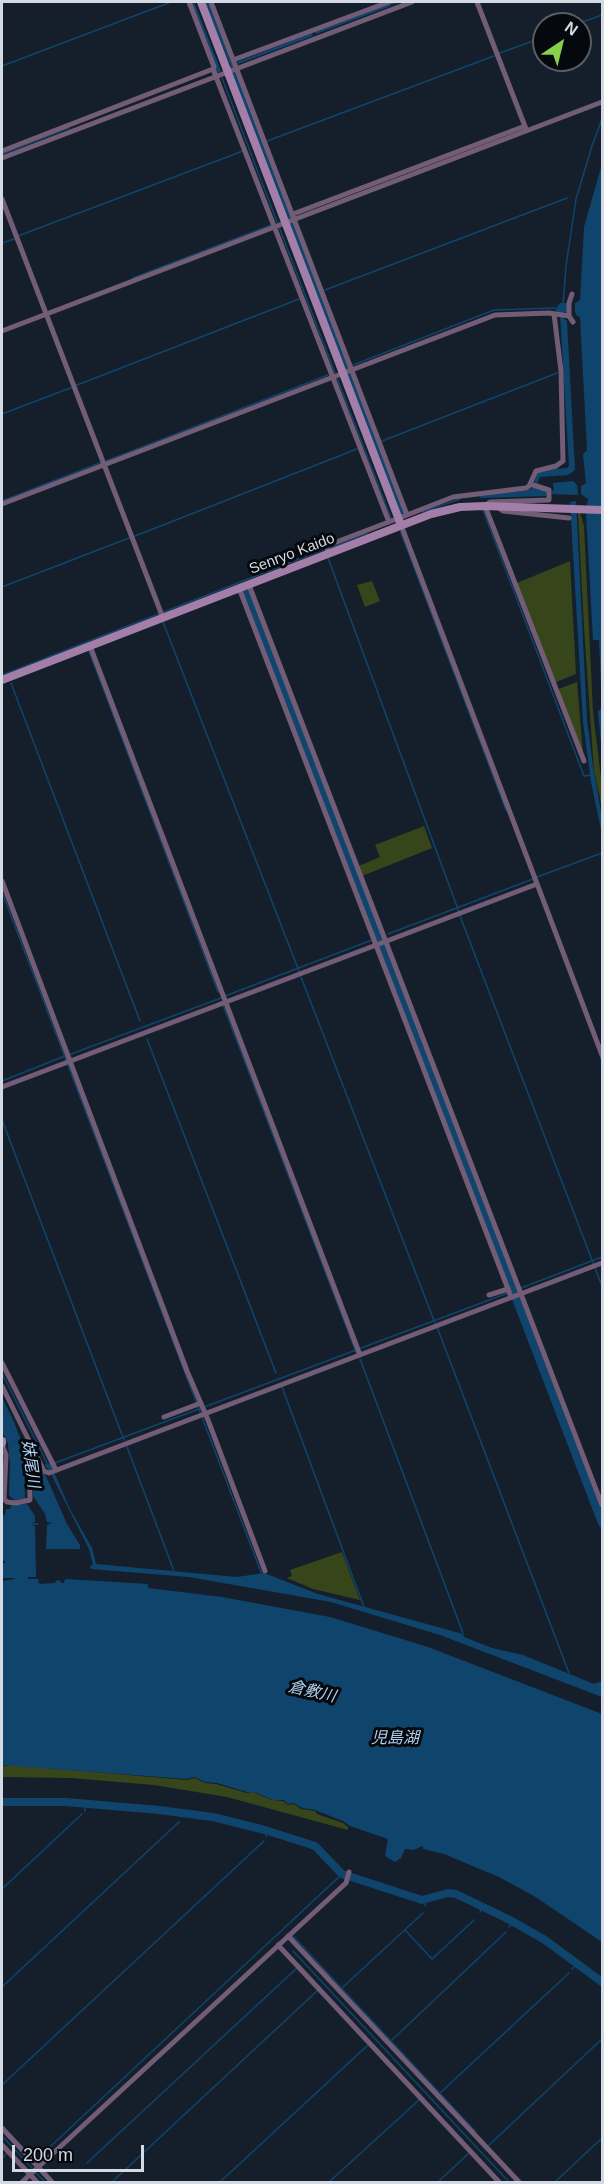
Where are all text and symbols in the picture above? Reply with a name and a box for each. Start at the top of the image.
north arrow [532,12,592,72]
text: N [562,18,581,39]
street label: Senryo Kaido [247,529,337,579]
water label: 妹尾川 [17,1439,43,1489]
water label: 倉敷川 [286,1677,338,1707]
water label: 児島湖 [371,1729,419,1749]
scale bar [15,2133,147,2171]
text: 200 m [23,2145,73,2165]

